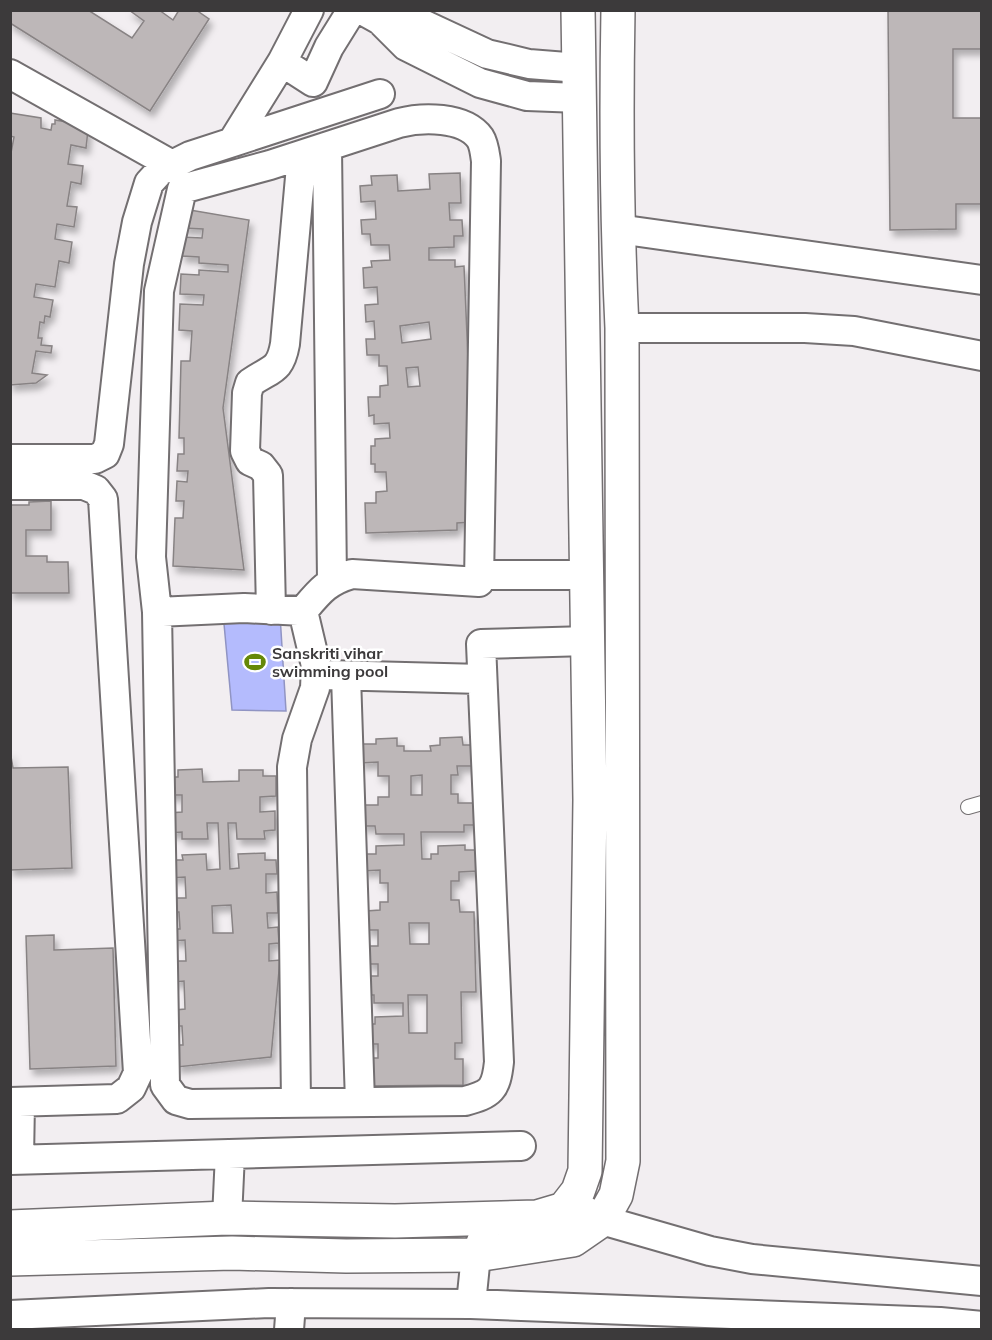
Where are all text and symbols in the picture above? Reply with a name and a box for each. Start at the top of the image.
place label: Sanskriti vihar swimming pool [272,643,388,681]
sports icon: Sanskriti vihar swimming pool [243,650,267,674]

